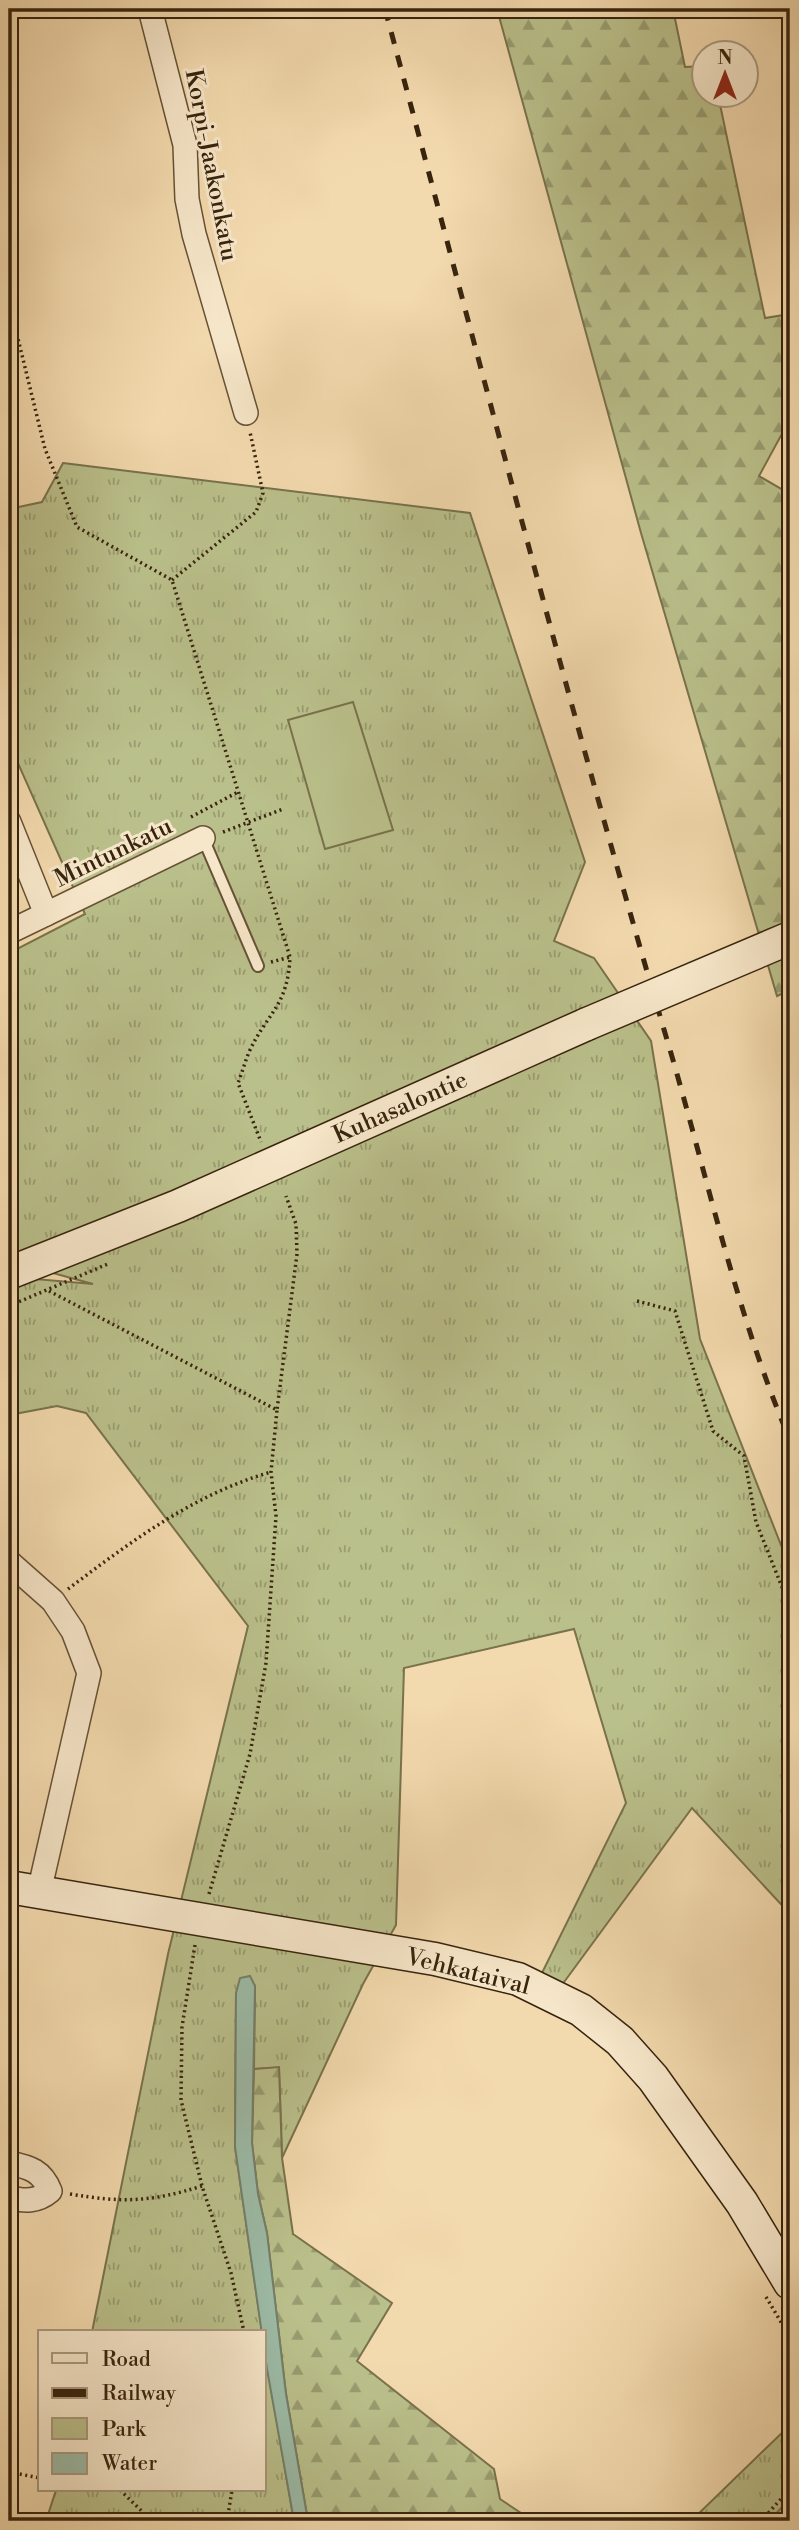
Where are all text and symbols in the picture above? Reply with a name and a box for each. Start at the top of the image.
north arrow [690,38,760,108]
text: N [717,46,733,70]
street label: Korpi-Jaakonkatu [178,67,244,264]
street label: Mintunkatu [50,811,178,894]
street label: Kuhasalontie [328,1065,472,1151]
street label: Vehkataival [402,1942,533,2002]
legend [38,2330,266,2492]
text: Road [102,2347,151,2373]
text: Railway [102,2381,177,2407]
text: Park [102,2417,147,2443]
text: Water [101,2451,157,2477]

